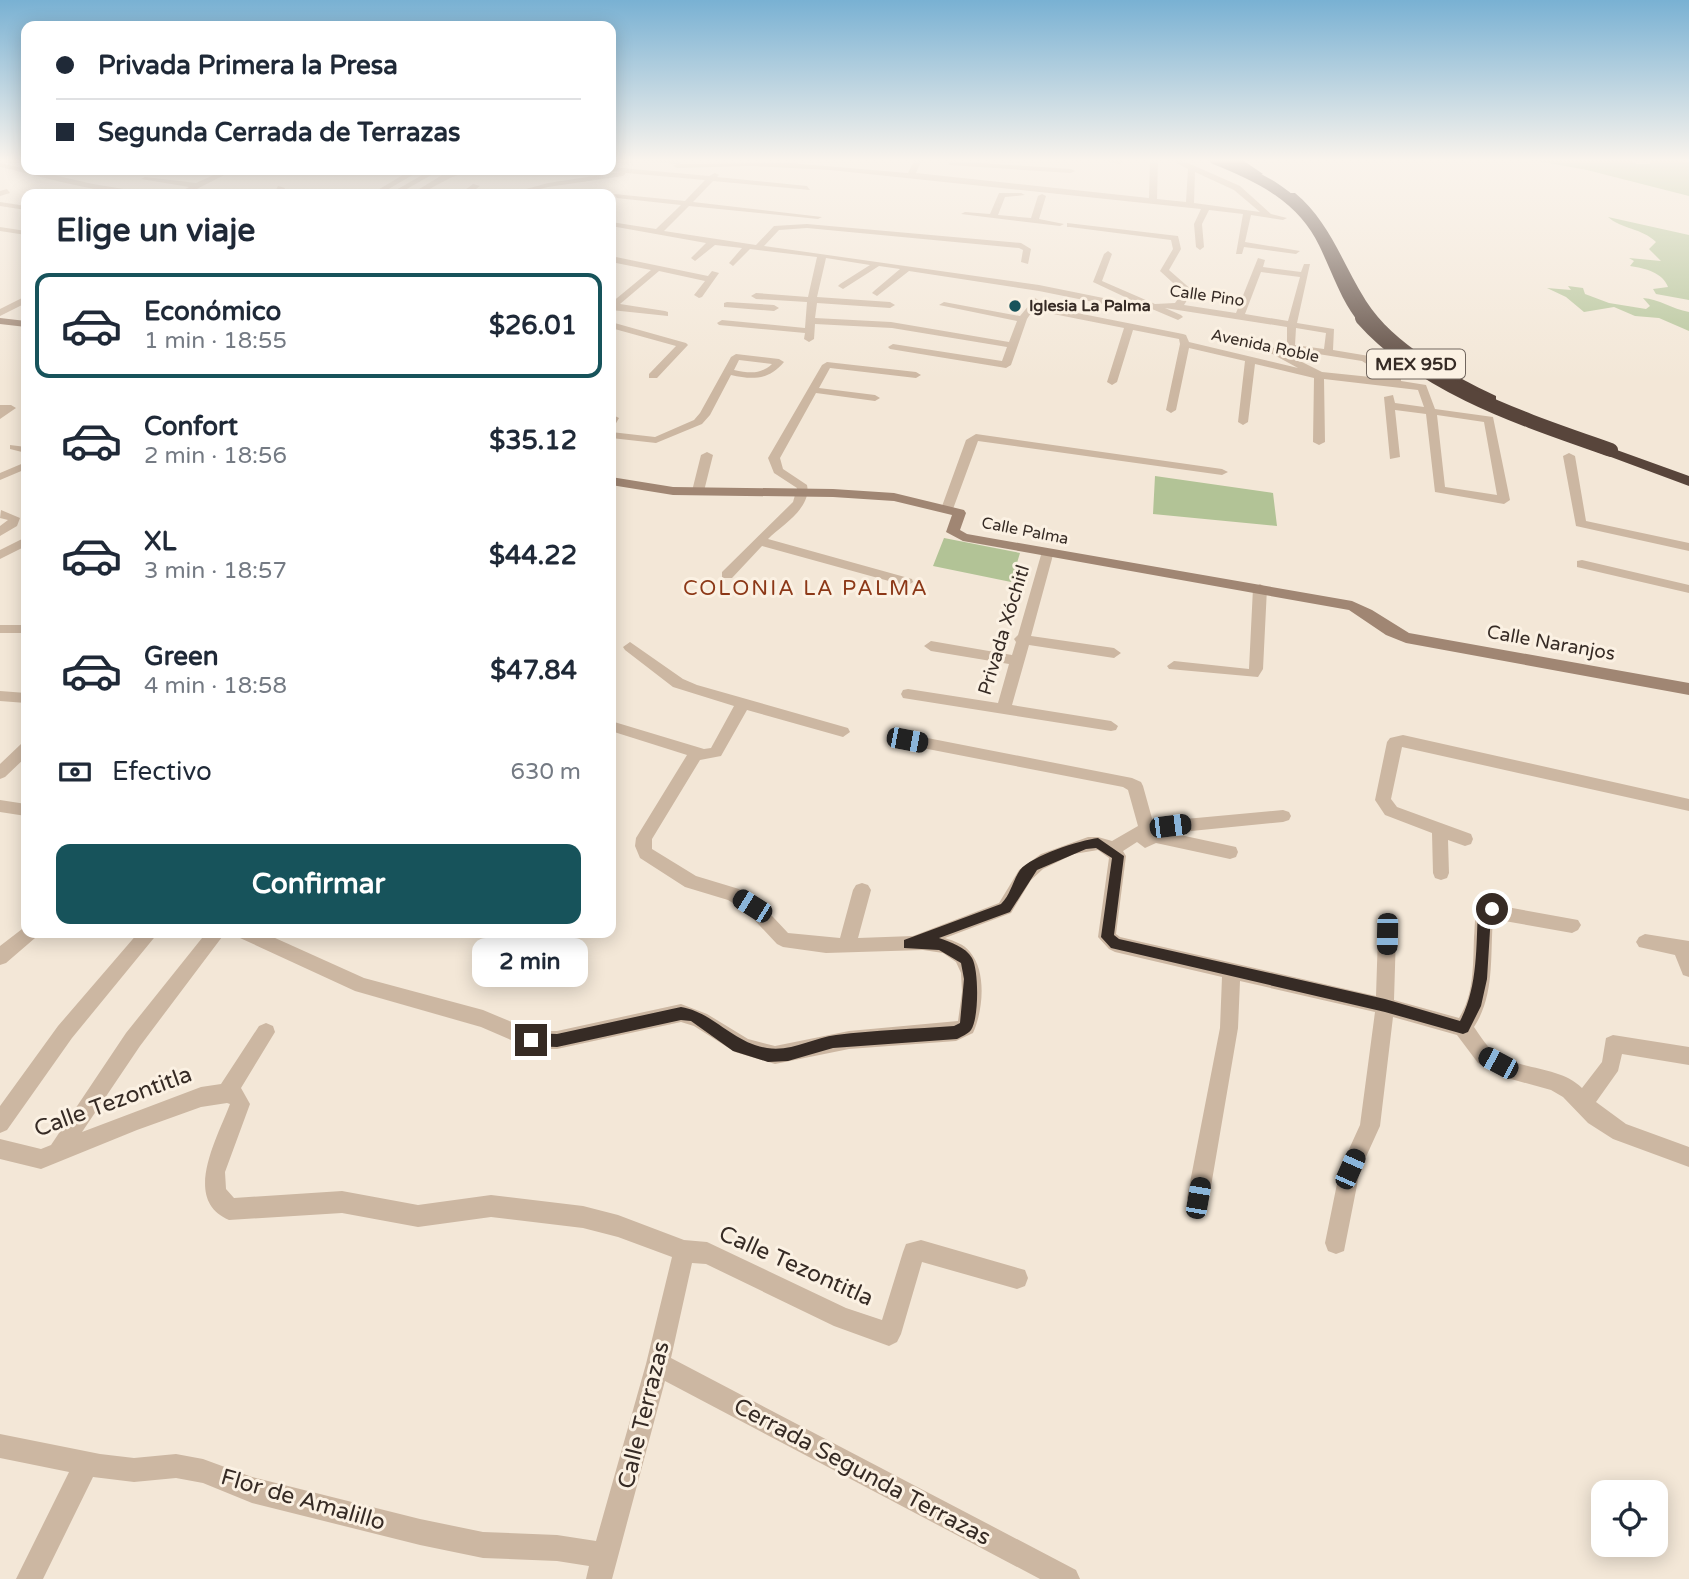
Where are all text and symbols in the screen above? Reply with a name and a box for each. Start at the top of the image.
text: Privada Primera la Presa [98,50,398,81]
text: Segunda Cerrada de Terrazas [98,117,461,148]
text: Elige un viaje [56,212,255,250]
street label: Calle Pino [1168,281,1246,311]
icon: car [60,294,123,357]
text: Económico [144,296,281,327]
place label: Iglesia La Palma [1029,296,1151,316]
marker: Iglesia La Palma [1007,298,1023,314]
text: $26.01 [489,310,577,341]
street label: Avenida Roble [1209,325,1321,367]
text: 1 min · 18:55 [144,327,287,355]
road number: MEX 95D [1367,350,1465,378]
icon: car [60,409,123,472]
text: Confort [144,411,238,442]
text: $35.12 [489,425,577,456]
text: 2 min · 18:56 [144,442,287,470]
street label: Calle Palma [980,513,1070,549]
icon: car [60,524,123,587]
text: XL [144,526,176,557]
text: $44.22 [489,540,577,571]
text: 3 min · 18:57 [144,557,287,585]
street label: Privada Xóchitl [974,562,1034,698]
district label: COLONIA LA PALMA [683,576,929,601]
street label: Calle Naranjos [1485,621,1617,665]
icon: car [60,639,123,702]
text: Green [144,641,219,672]
text: $47.84 [490,655,577,686]
text: 4 min · 18:58 [144,672,287,700]
car [885,726,930,754]
icon: cash [56,753,94,791]
text: Efectivo [112,756,212,787]
text: 630 m [511,758,581,786]
car [1148,813,1193,839]
button: Confirmar [56,844,581,924]
car [729,886,776,926]
route start [1476,893,1508,925]
car [1377,913,1398,955]
callout: 2 min [473,939,589,988]
text: 2 min [499,948,561,976]
route end [515,1024,547,1056]
car [1475,1044,1522,1082]
street label: Calle Tezontitla [30,1060,196,1144]
car [1332,1146,1369,1192]
car [1185,1175,1212,1221]
street label: Calle Tezontitla [714,1219,878,1313]
street label: Calle Terrazas [612,1338,676,1492]
street label: Cerrada Segunda Terrazas [729,1392,995,1552]
street label: Flor de Amalillo [218,1463,388,1537]
map controls [1591,1480,1668,1557]
button: locate [1591,1480,1668,1557]

